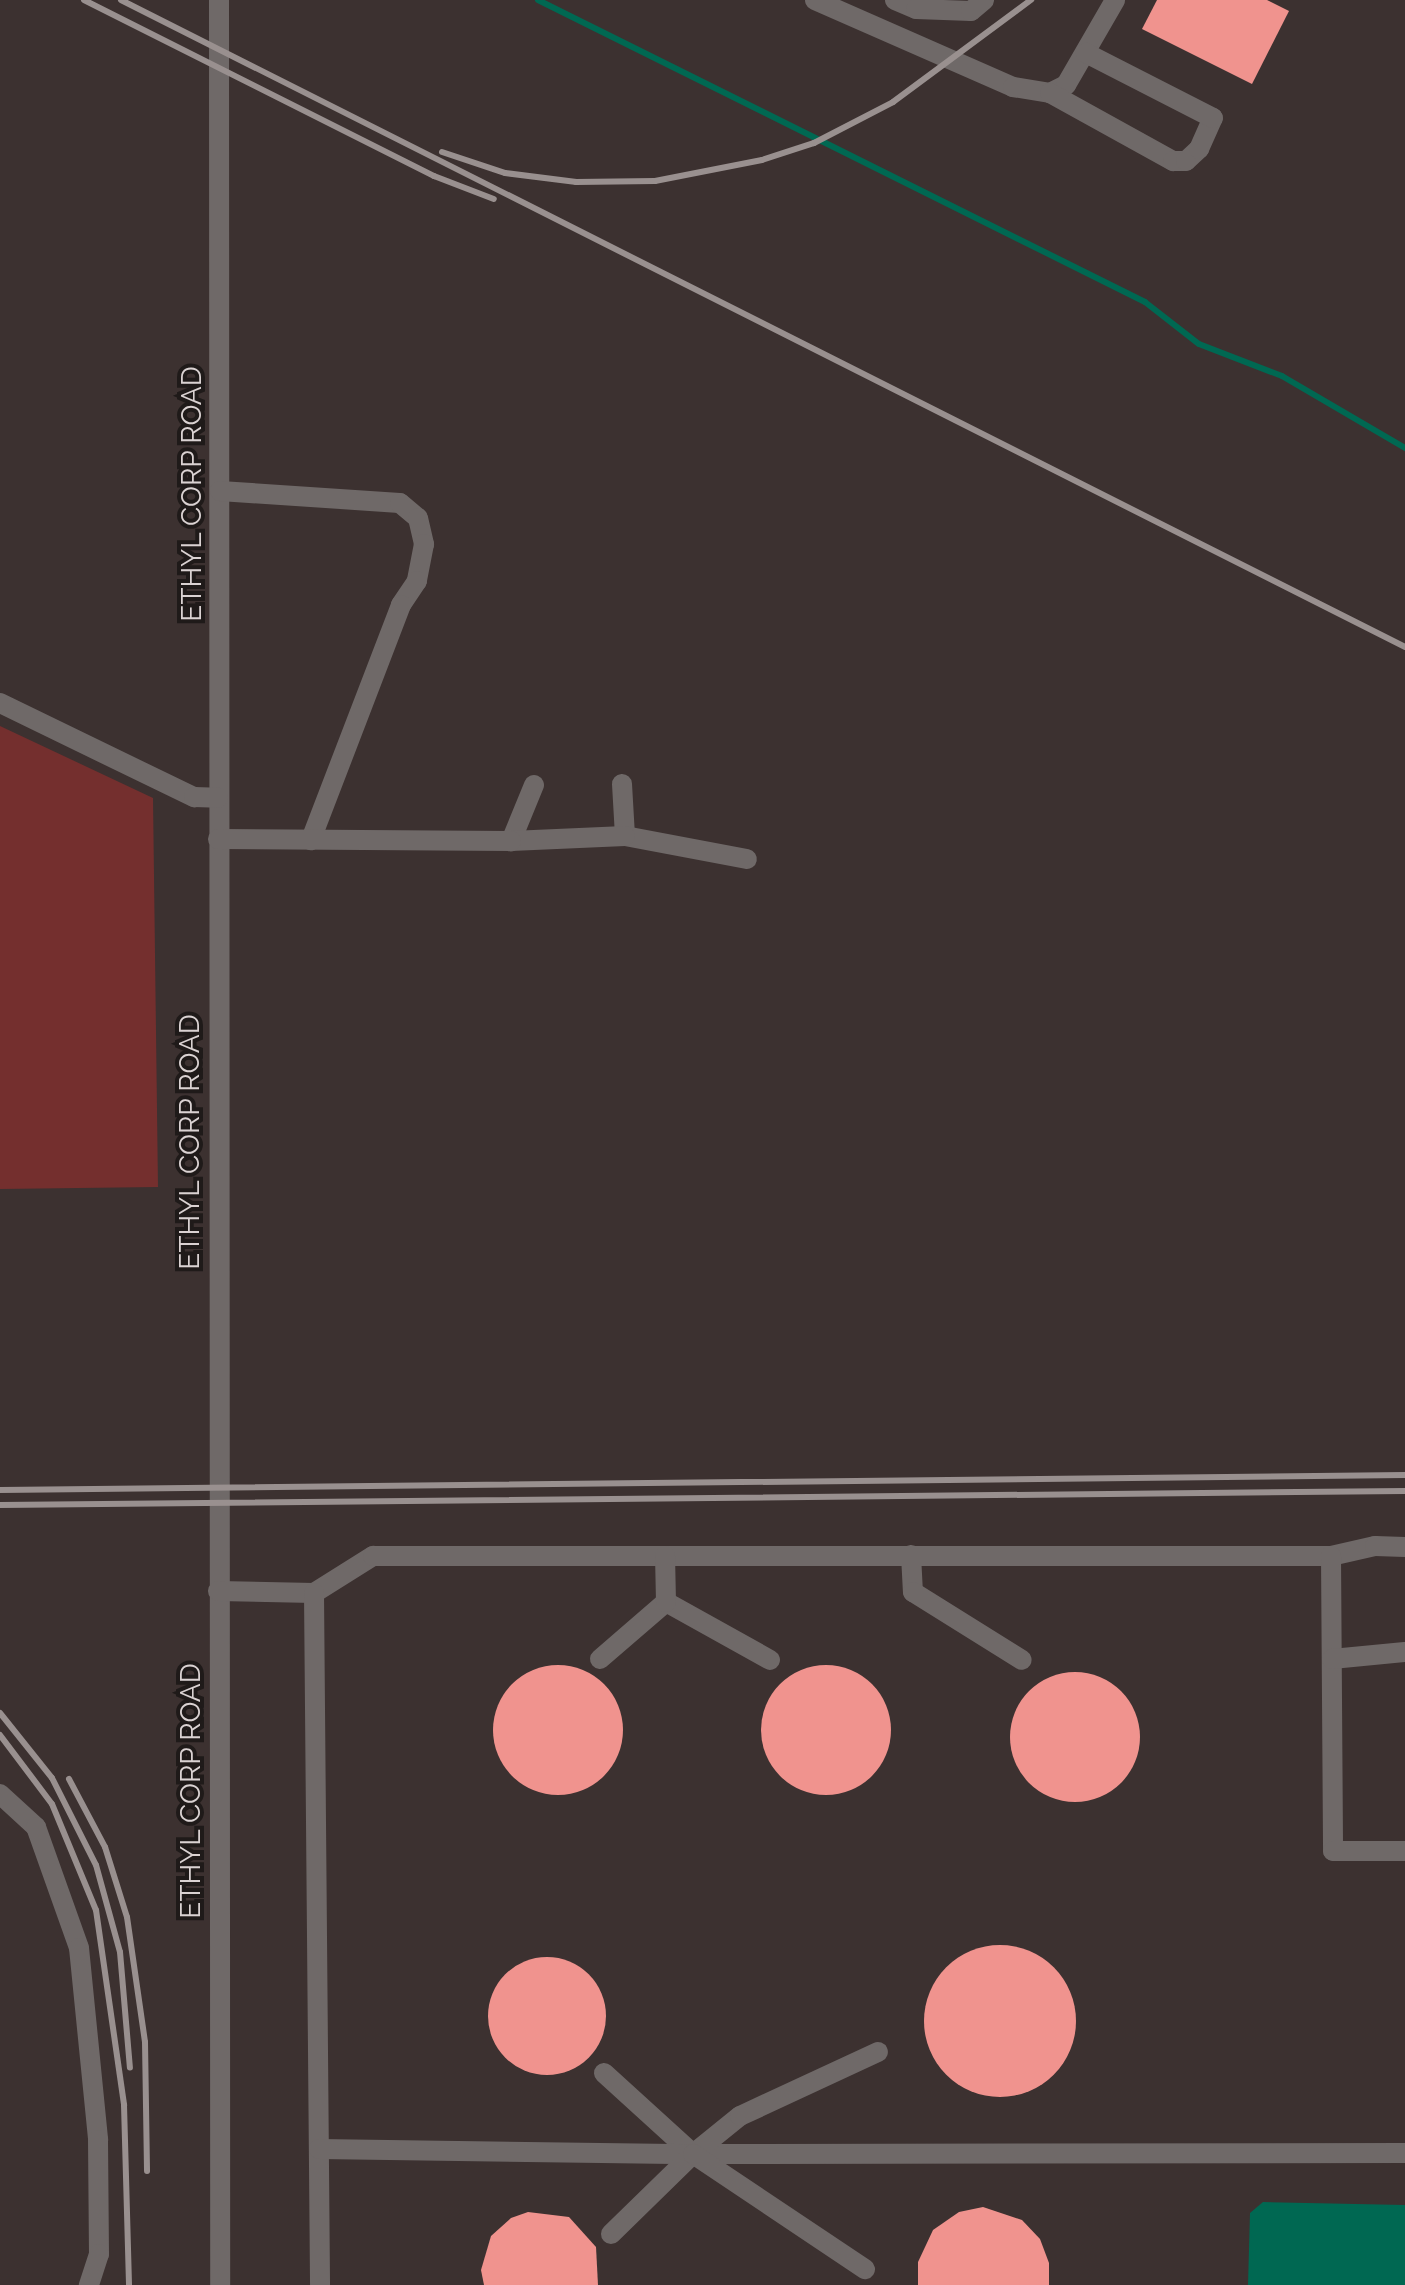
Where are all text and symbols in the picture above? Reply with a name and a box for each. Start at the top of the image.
street label: ETHYL CORP ROAD [175,366,209,622]
street label: ETHYL CORP ROAD [173,1014,207,1270]
street label: ETHYL CORP ROAD [174,1663,208,1919]

